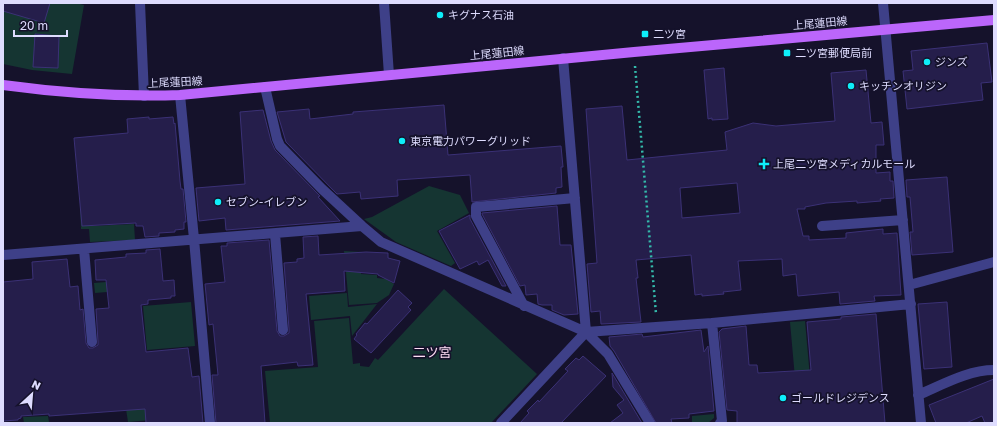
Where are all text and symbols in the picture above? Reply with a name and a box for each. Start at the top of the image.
place label: キグナス石油 [448,8,514,21]
marker: キグナス石油 [435,10,445,20]
scale bar [14,12,67,38]
street label: 上尾蓮田線 [792,14,848,31]
text: 20 m [20,18,48,33]
place label: 二ツ宮 [653,27,686,40]
marker: 二ツ宮 [640,29,650,39]
street label: 上尾蓮田線 [469,43,525,62]
place label: 二ツ宮郵便局前 [795,46,872,59]
marker: 二ツ宮郵便局前 [782,48,792,58]
place label: ジンズ [935,55,968,68]
marker: ジンズ [922,57,932,67]
street label: 上尾蓮田線 [147,74,203,89]
place label: キッチンオリジン [859,79,947,92]
marker: キッチンオリジン [846,81,856,91]
place label: 東京電力パワーグリッド [410,134,531,147]
marker: 東京電力パワーグリッド [397,136,407,146]
place label: 上尾二ツ宮メディカルモール [773,157,915,170]
marker: 上尾二ツ宮メディカルモール [758,158,770,170]
place label: セブン-イレブン [226,195,307,208]
marker: セブン-イレブン [213,197,223,207]
district label: 二ツ宮 [412,344,452,360]
north arrow [12,374,52,414]
text: N [30,377,43,392]
place label: ゴールドレジデンス [791,391,890,404]
marker: ゴールドレジデンス [778,393,788,403]

